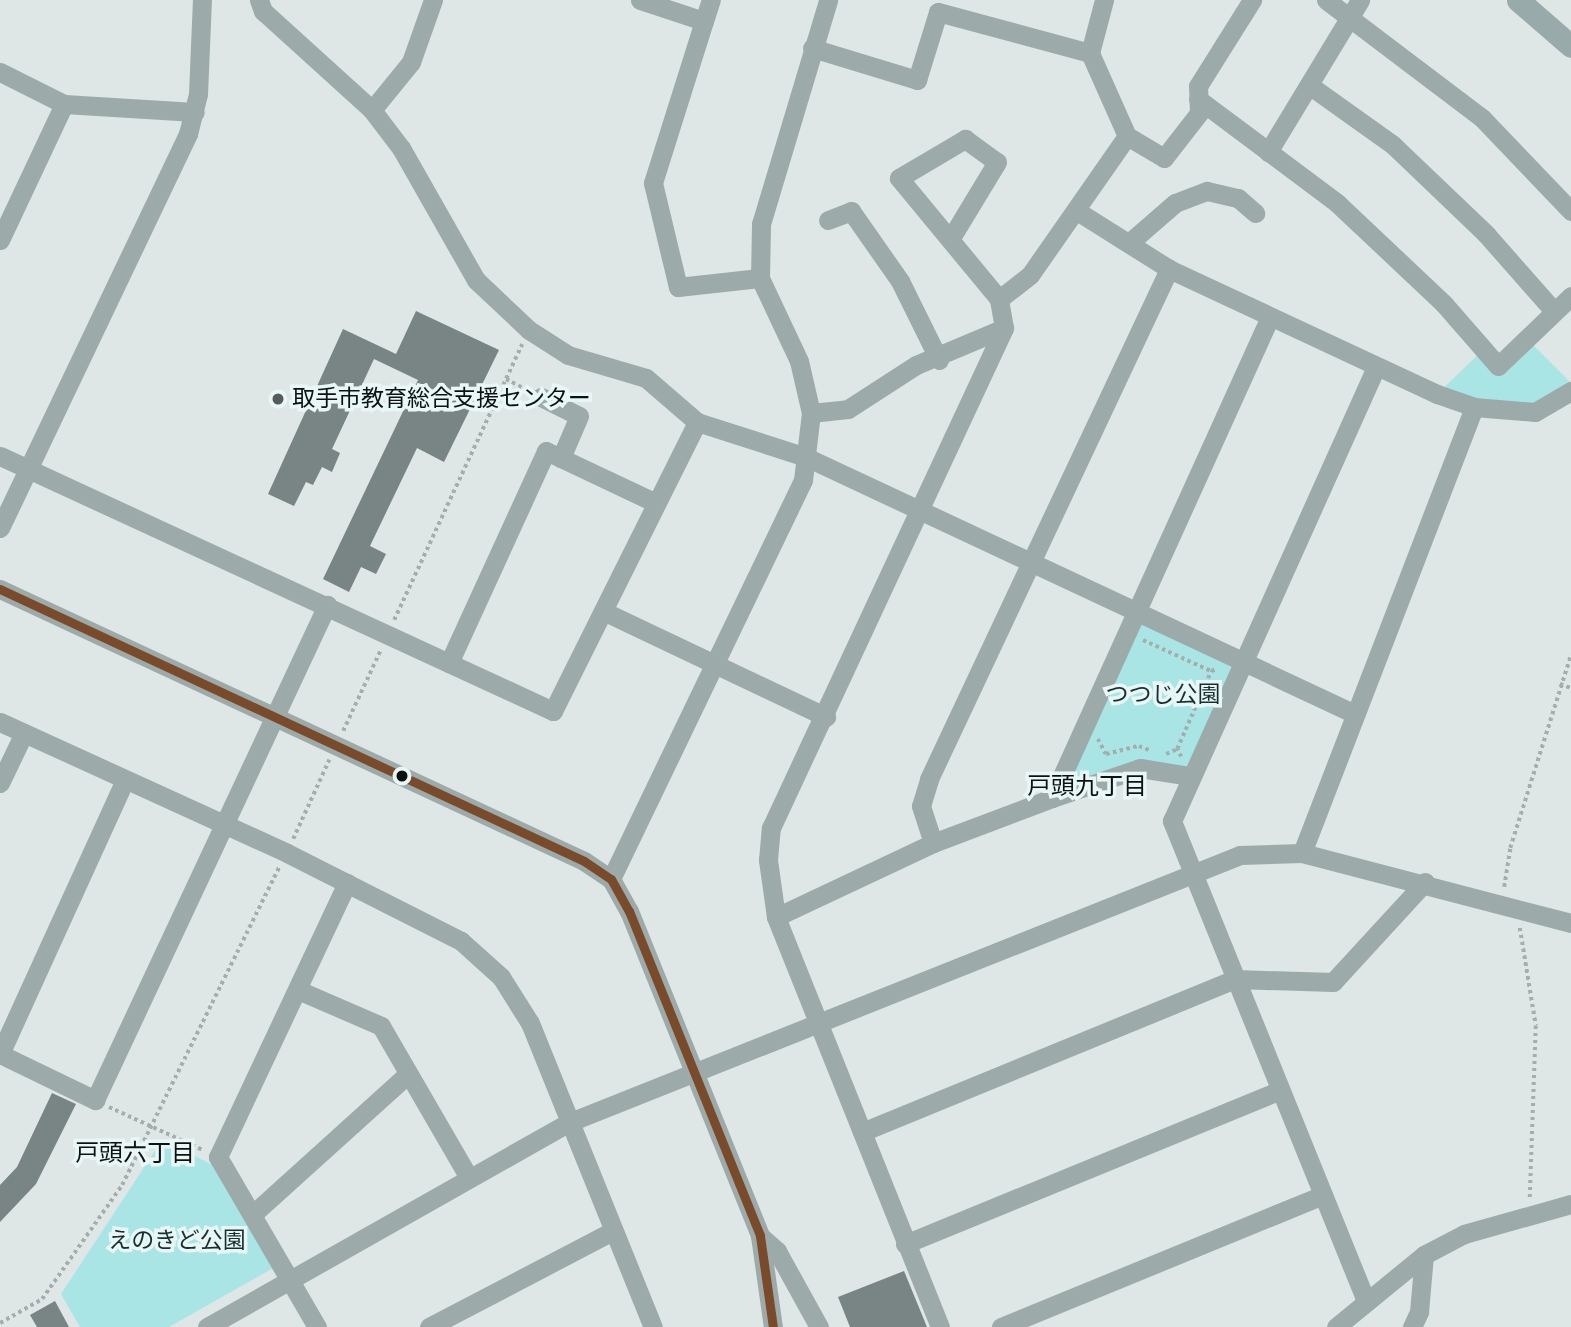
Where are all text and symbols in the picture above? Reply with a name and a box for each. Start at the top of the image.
place label: 取手市教育総合支援センター [292,385,591,413]
marker: 取手市教育総合支援センター [270,391,286,407]
park label: つつじ公園 [1106,681,1220,709]
unlabelled marker [395,769,409,783]
district label: 戸頭九丁目 [1027,773,1147,801]
district label: 戸頭六丁目 [75,1140,195,1168]
park label: えのきど公園 [108,1227,246,1255]

